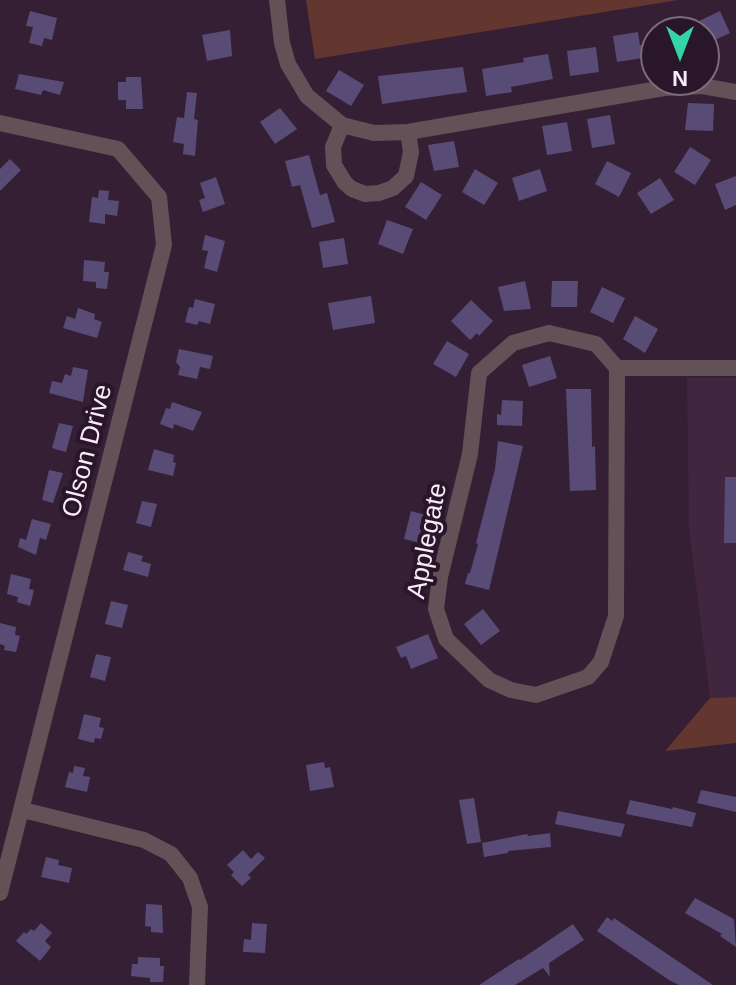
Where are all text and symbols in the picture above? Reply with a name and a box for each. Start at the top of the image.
north arrow [640,16,720,96]
text: N [672,66,688,91]
street label: Olson Drive [56,381,120,521]
street label: Applegate [402,481,454,601]

